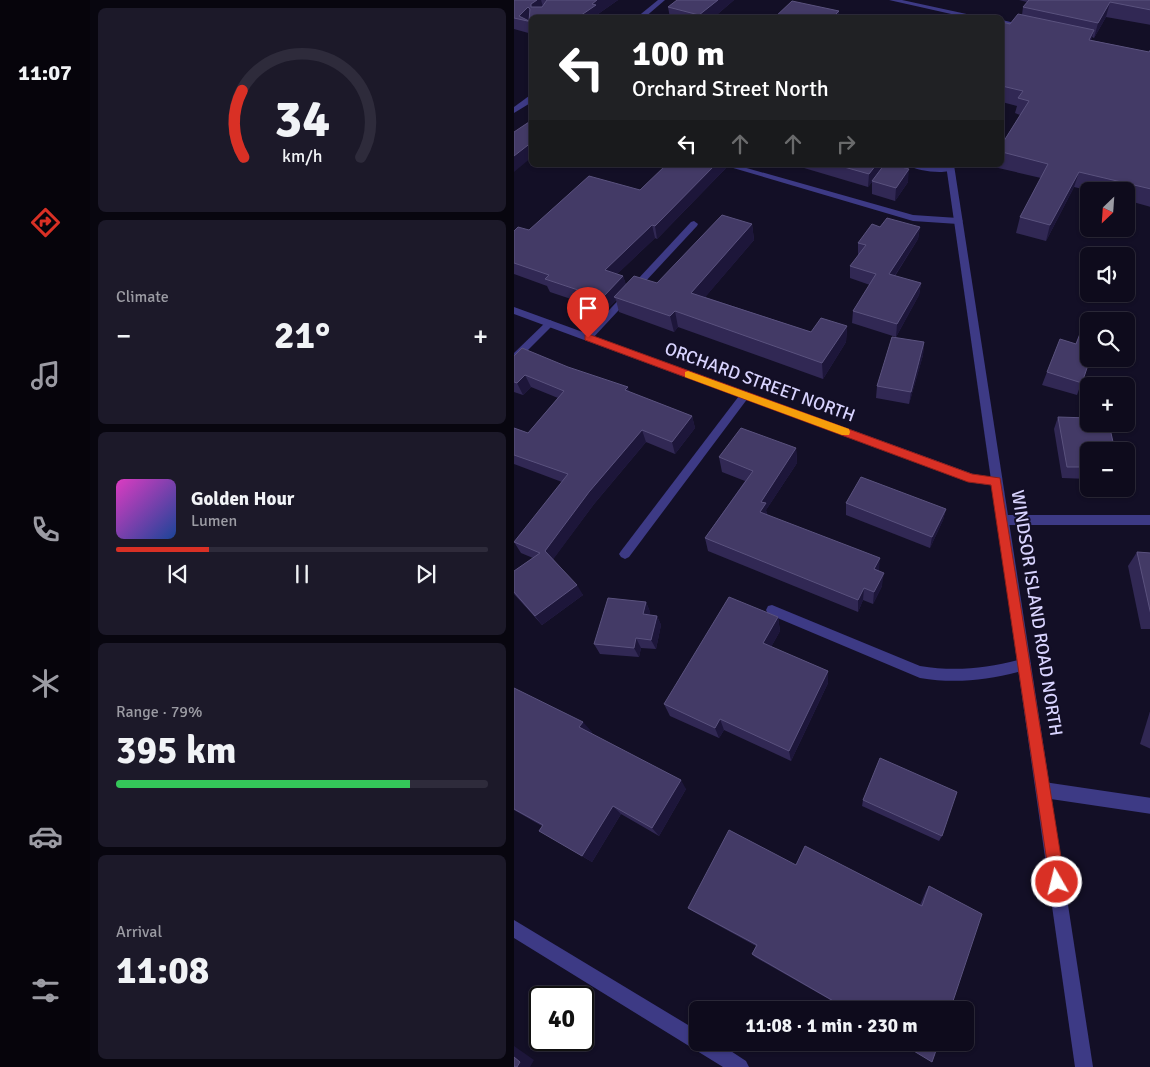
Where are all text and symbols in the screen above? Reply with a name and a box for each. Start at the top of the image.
text: 100 m [632,32,725,75]
icon: left [549,35,614,100]
text: 11:07 [18,59,72,86]
text: Orchard Street North [632,75,829,102]
text: 34 [274,87,330,151]
icon: left [673,130,701,158]
icon: ahead [726,130,754,158]
icon: ahead [779,130,807,158]
icon: right [832,130,860,158]
text: km/h [282,145,322,167]
north arrow [1080,182,1135,238]
map controls [1080,182,1135,497]
icon: directions [28,205,63,240]
button: sound [1080,247,1135,302]
text: Climate [116,287,169,307]
pin [567,287,609,338]
icon: arrive [574,294,602,322]
text: 21° [274,312,330,359]
button: search [1080,312,1135,367]
text: − [116,319,131,353]
text: + [473,319,488,353]
street label: ORCHARD STREET NORTH [662,337,858,427]
icon: music [28,358,63,393]
button: + [1080,377,1135,432]
button: − [1080,442,1135,497]
text: Golden Hour [191,487,294,511]
street label: WINDSOR ISLAND ROAD NORTH [1007,488,1067,738]
text: Lumen [191,511,237,531]
icon: phone [28,512,63,547]
icon: previous [164,560,192,588]
icon: pause [288,560,316,588]
icon: next [412,560,440,588]
icon: climate [28,666,63,701]
text: Range · 79% [116,702,202,722]
text: 395 km [116,727,237,774]
icon: car [28,819,63,854]
position arrow [1030,855,1082,907]
text: Arrival [116,922,162,942]
text: 11:08 [116,947,209,994]
icon: filters [28,973,63,1008]
speed limit sign: 40 [529,986,594,1051]
text: 11:08 · 1 min · 230 m [745,1014,918,1038]

